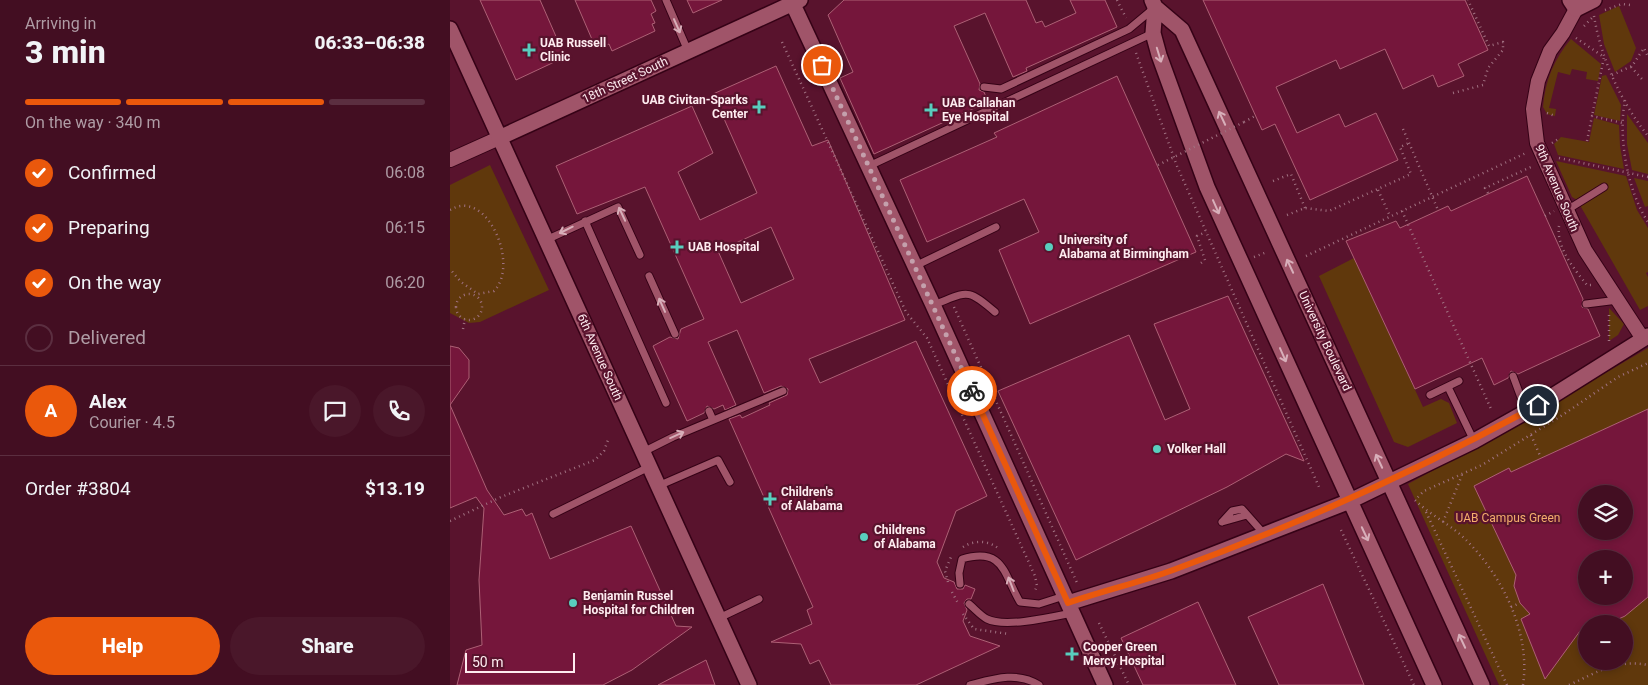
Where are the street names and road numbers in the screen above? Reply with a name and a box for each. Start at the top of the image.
street label: 18th Street South [580,54,670,106]
street label: 9th Avenue South [1532,142,1582,234]
street label: University Boulevard [1296,289,1354,393]
street label: 6th Avenue South [575,311,625,403]

